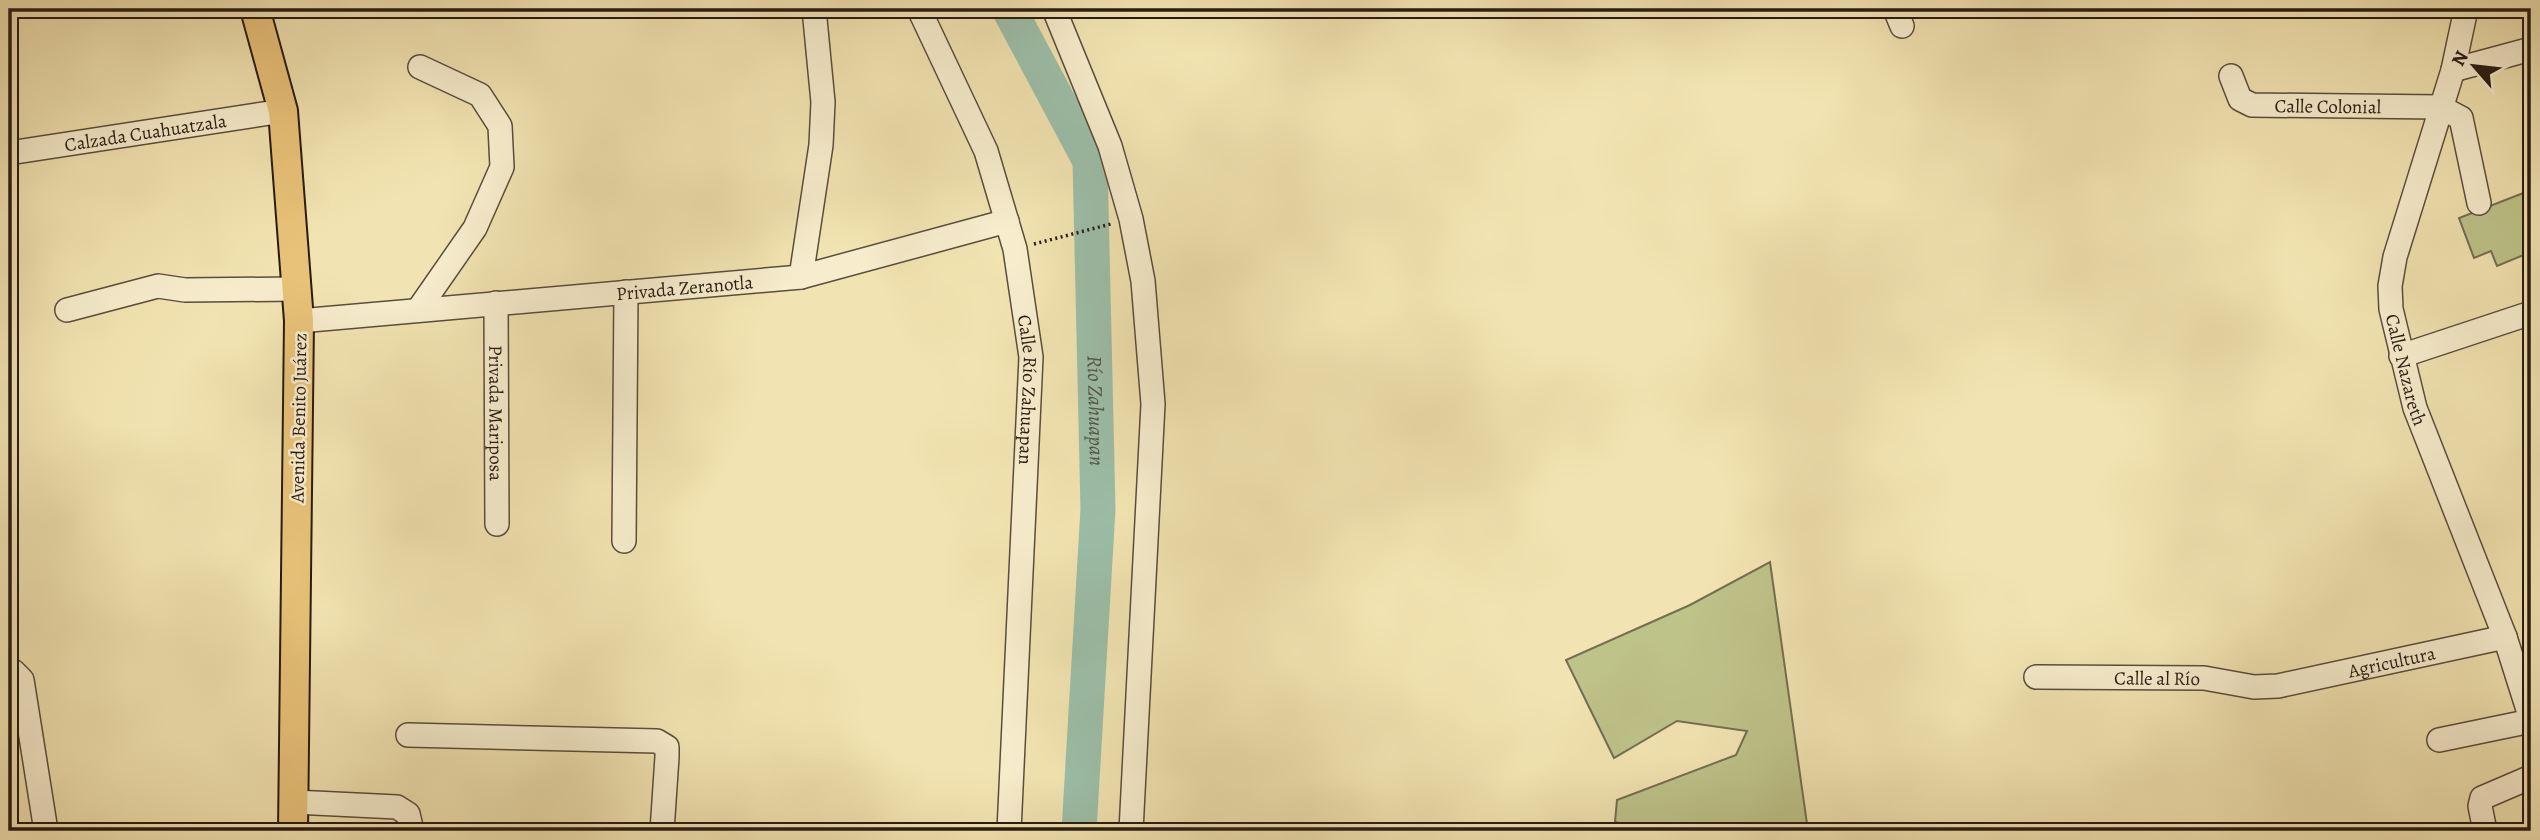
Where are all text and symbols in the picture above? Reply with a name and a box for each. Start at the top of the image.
north arrow [2438,32,2508,102]
text: N [2445,46,2475,71]
street label: Calle Colonial [2274,93,2382,120]
street label: Calzada Cuahuatzala [63,108,229,158]
street label: Privada Zeranotla [615,269,754,307]
street label: Calle Nazareth [2379,311,2433,429]
street label: Calle Río Zahuapan [1011,313,1043,465]
street label: Avenida Benito Juárez [285,333,313,504]
street label: Privada Mariposa [482,345,509,481]
water label: Río Zahuapan [1080,355,1111,466]
street label: Agricultura [2345,640,2438,685]
street label: Calle al Río [2114,665,2200,692]

